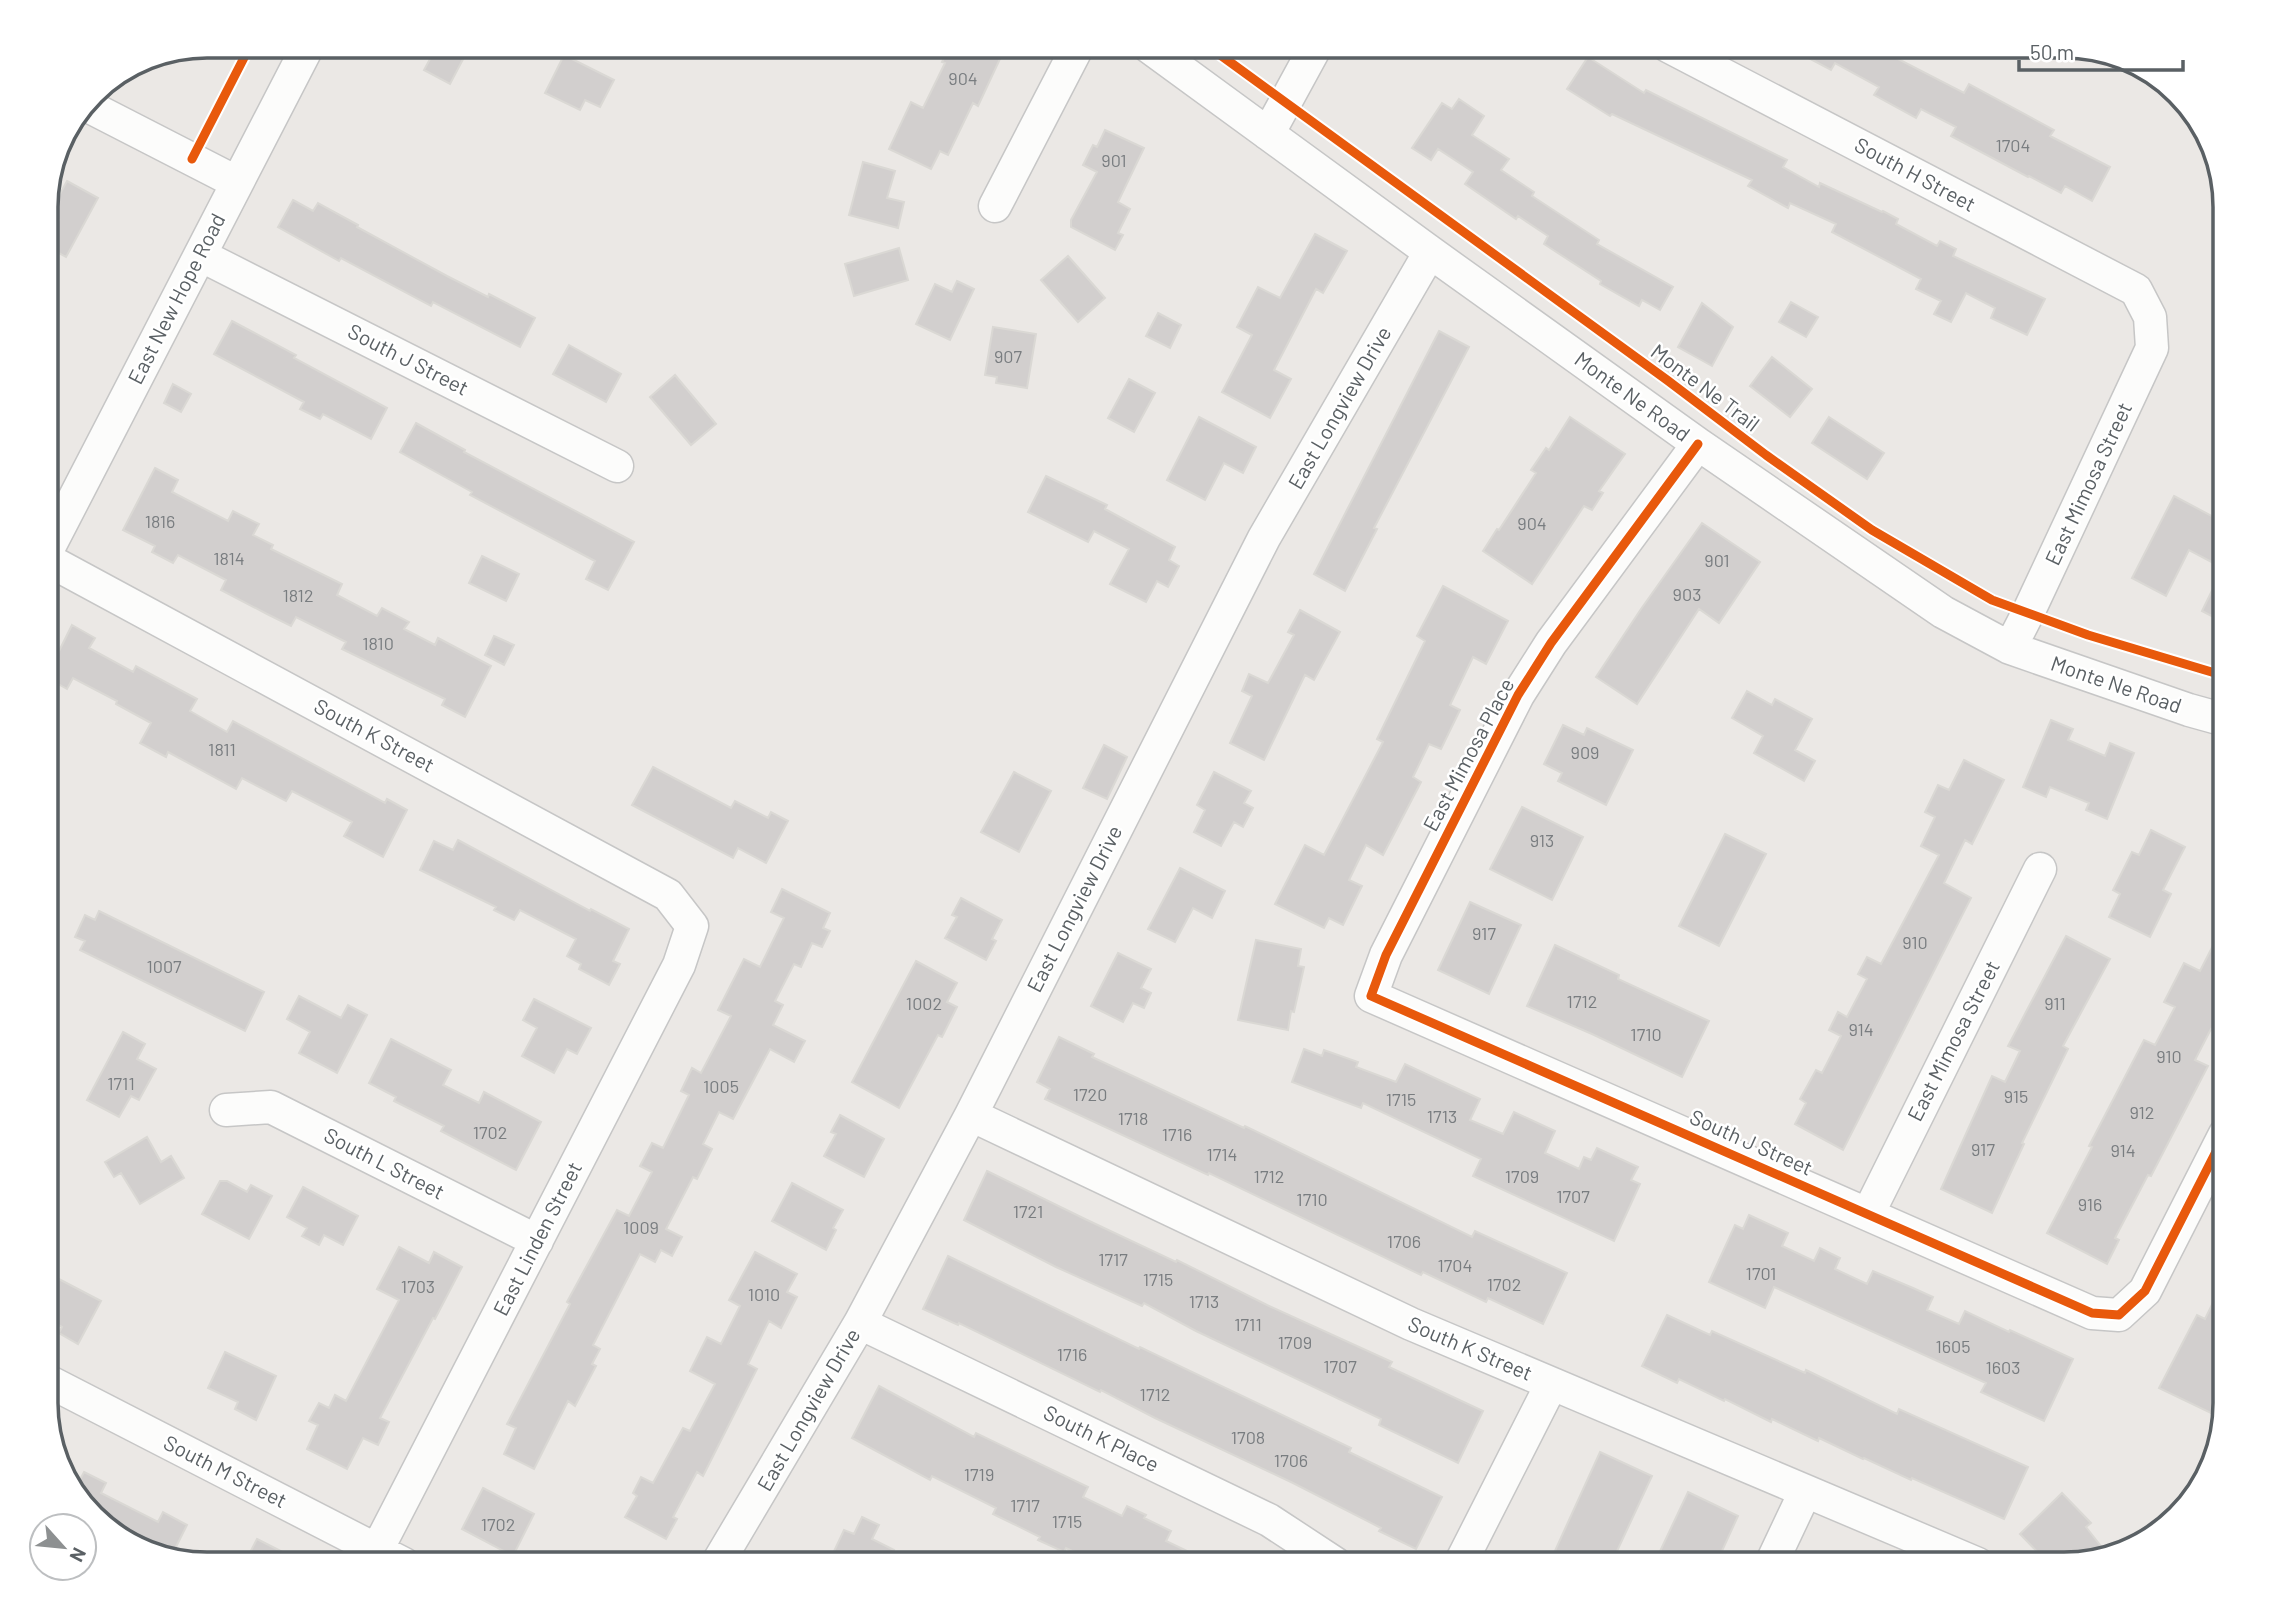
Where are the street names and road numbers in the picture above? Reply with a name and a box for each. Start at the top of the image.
street label: South H Street [1851,131,1980,216]
street label: East New Hope Road [122,209,230,388]
street label: South J Street [344,318,473,400]
street label: East Longview Drive [1282,321,1395,493]
street label: Monte Ne Trail [1647,338,1765,436]
street label: Monte Ne Road [1570,346,1695,446]
street label: East Mimosa Street [2039,398,2136,569]
street label: Monte Ne Road [2048,650,2185,718]
street label: East Mimosa Place [1417,674,1518,835]
street label: South K Street [310,693,439,777]
street label: East Longview Drive [1021,821,1126,996]
street label: East Mimosa Street [1901,956,2004,1125]
street label: South J Street [1686,1103,1817,1180]
street label: South L Street [320,1122,449,1204]
street label: East Linden Street [487,1157,586,1319]
street label: South K Street [1405,1310,1536,1385]
street label: East Longview Drive [751,1323,864,1495]
street label: South K Place [1040,1399,1163,1476]
street label: South M Street [160,1429,291,1512]

